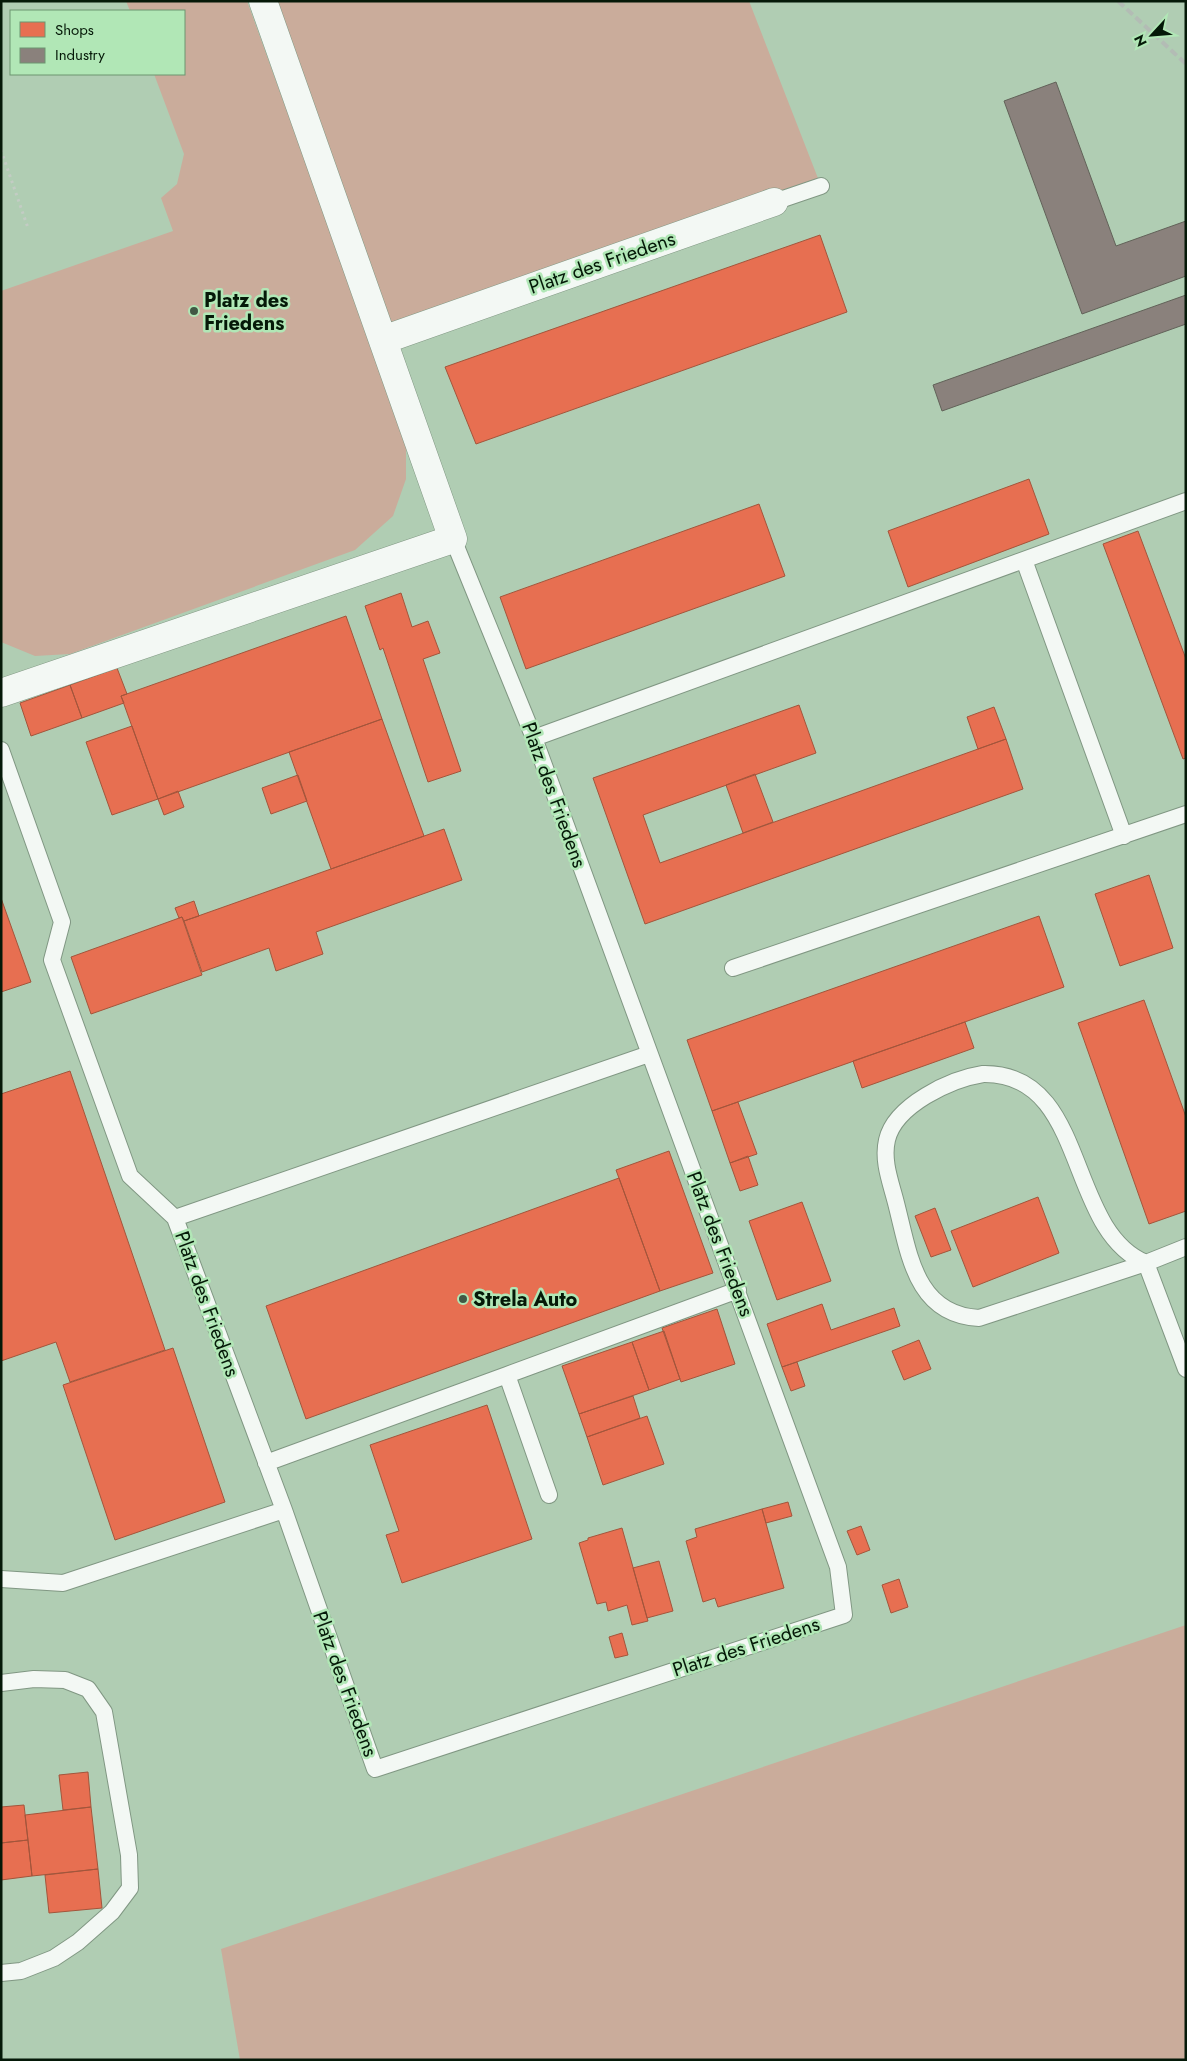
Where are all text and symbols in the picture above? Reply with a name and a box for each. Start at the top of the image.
legend [10,10,185,75]
north arrow [1127,10,1177,60]
text: Shops [55,19,94,41]
text: N [1129,31,1152,50]
text: Industry [55,44,105,66]
street label: Platz des Friedens [525,224,679,302]
place label: Platz des Friedens [204,286,288,338]
marker: Platz des Friedens [188,305,200,317]
street label: Platz des Friedens [514,718,594,872]
street label: Platz des Friedens [679,1167,761,1321]
street label: Platz des Friedens [167,1227,247,1381]
place label: Strela Auto [473,1285,578,1314]
marker: Strela Auto [457,1293,469,1305]
street label: Platz des Friedens [305,1607,385,1761]
street label: Platz des Friedens [669,1610,823,1684]

